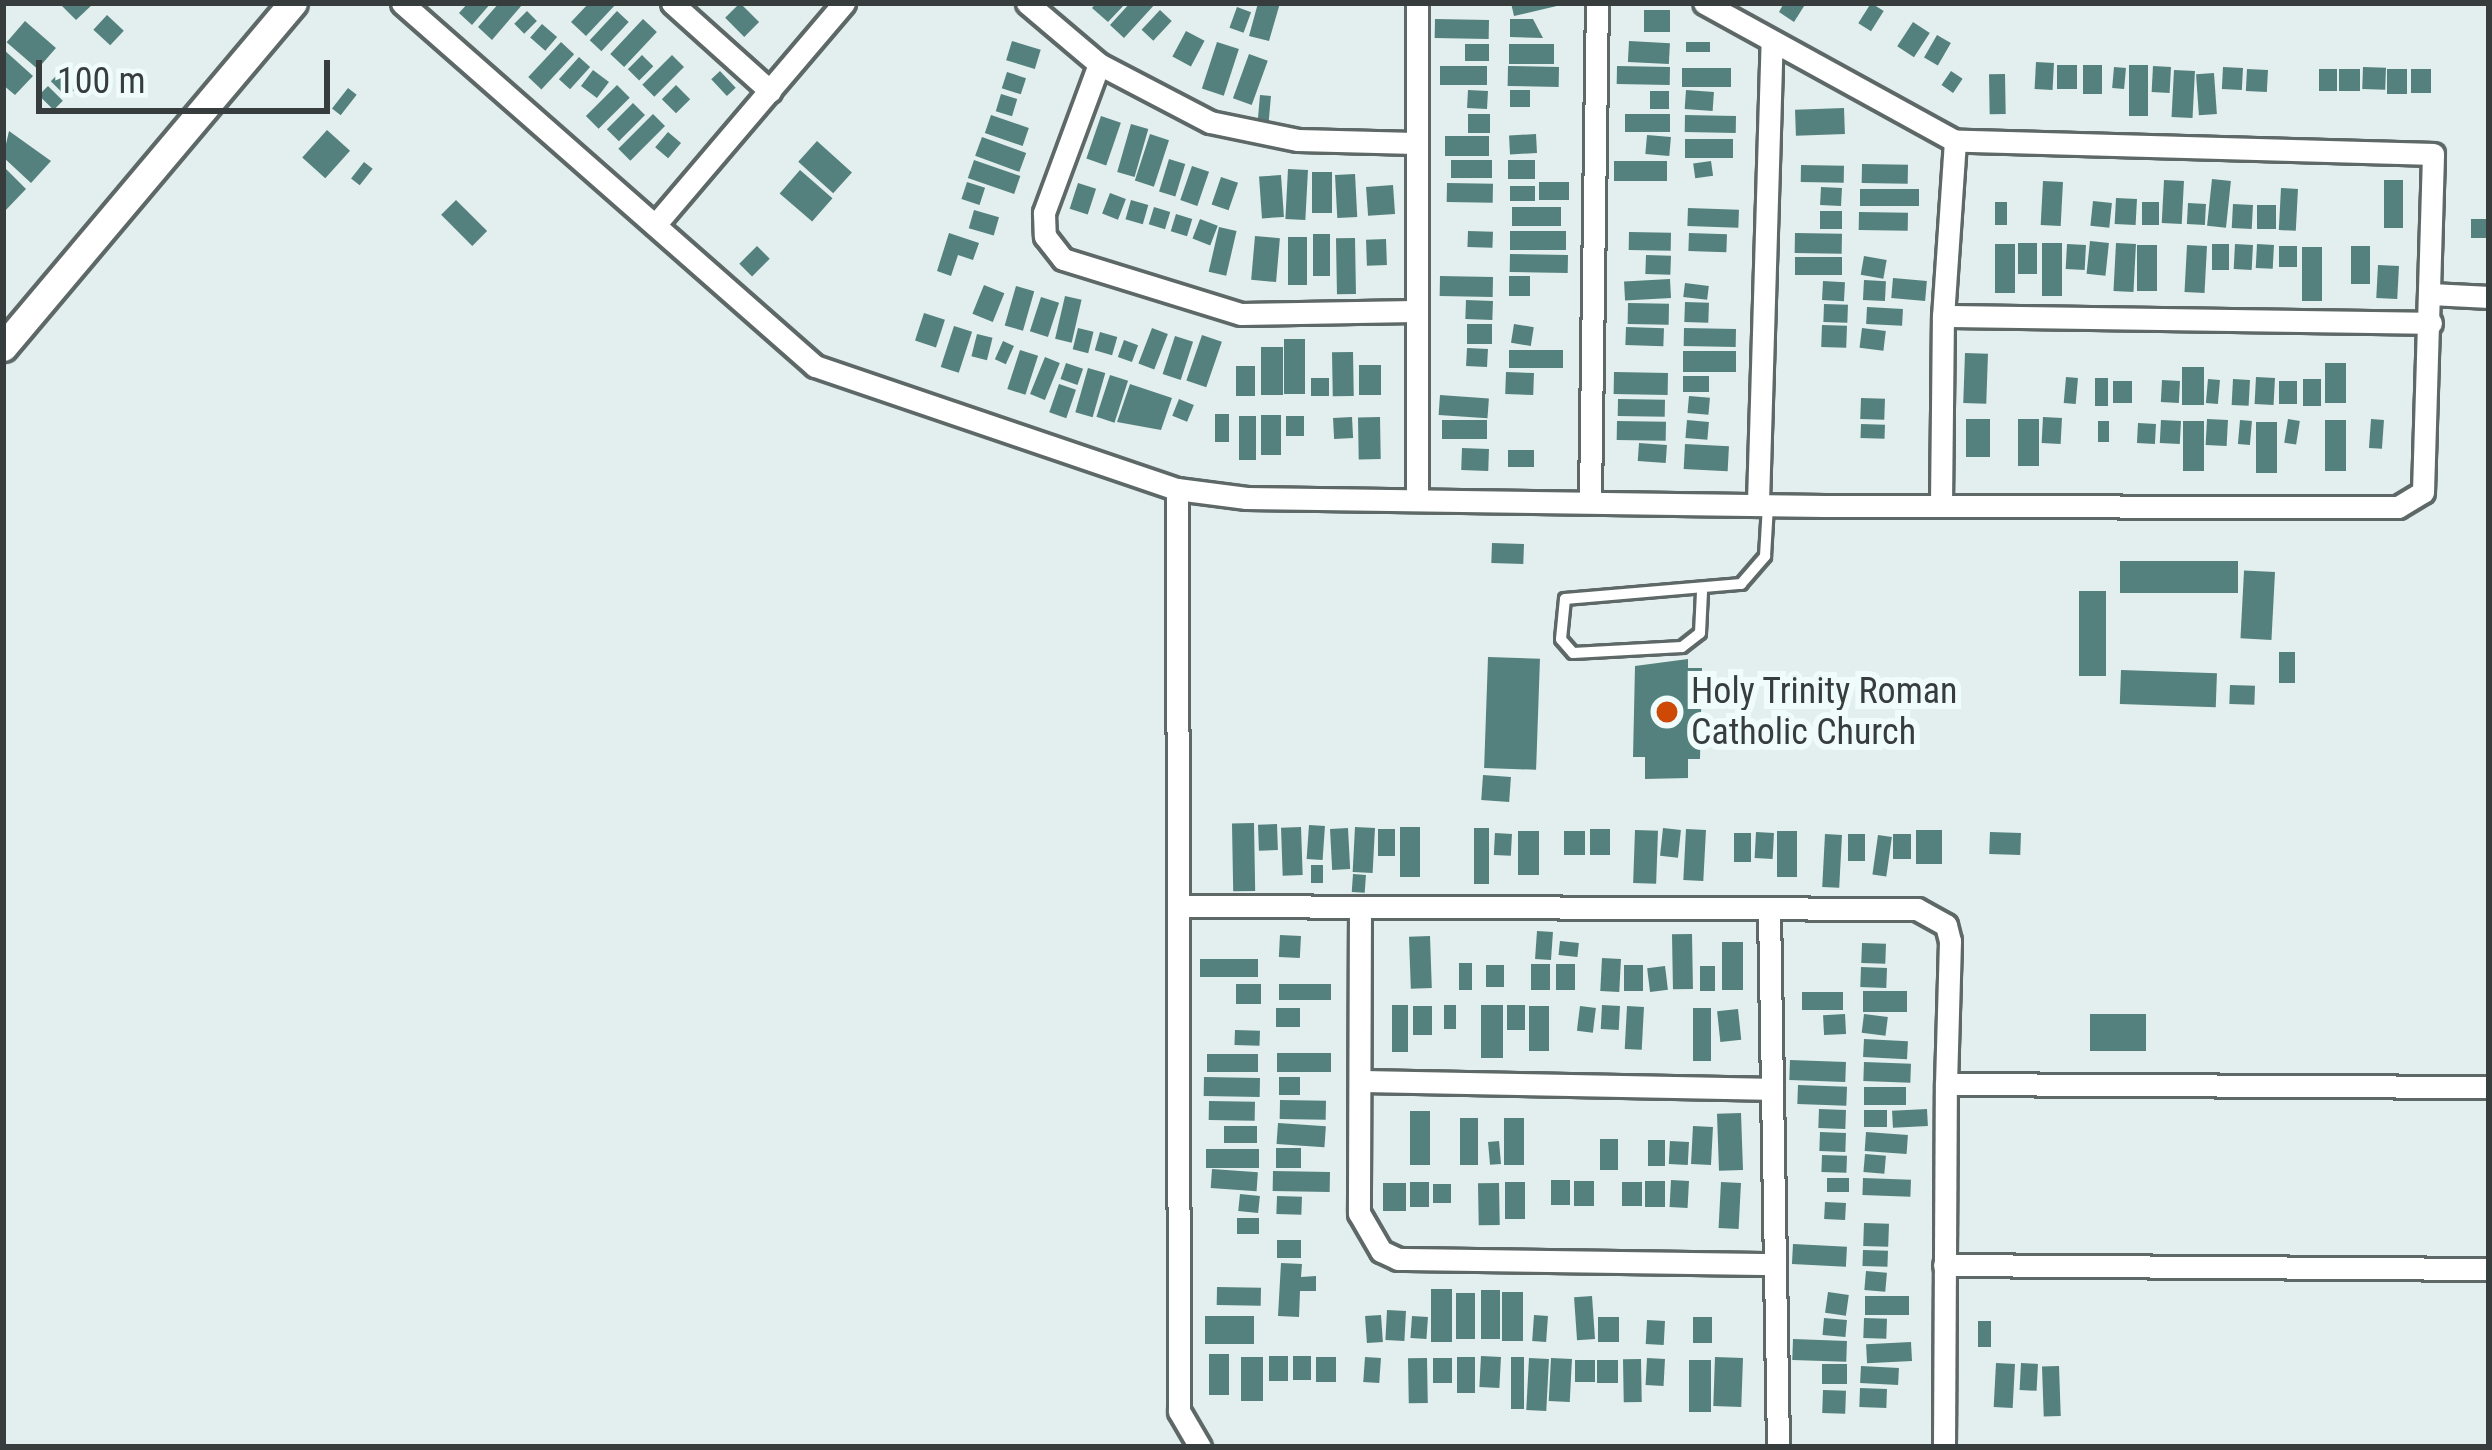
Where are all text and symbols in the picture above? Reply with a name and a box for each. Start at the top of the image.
scale bar [42,36,336,110]
text: 100 m [57,60,146,102]
place label: Holy Trinity Roman Catholic Church [1691,669,1958,754]
marker: Holy Trinity Roman Catholic Church [1654,699,1680,725]

